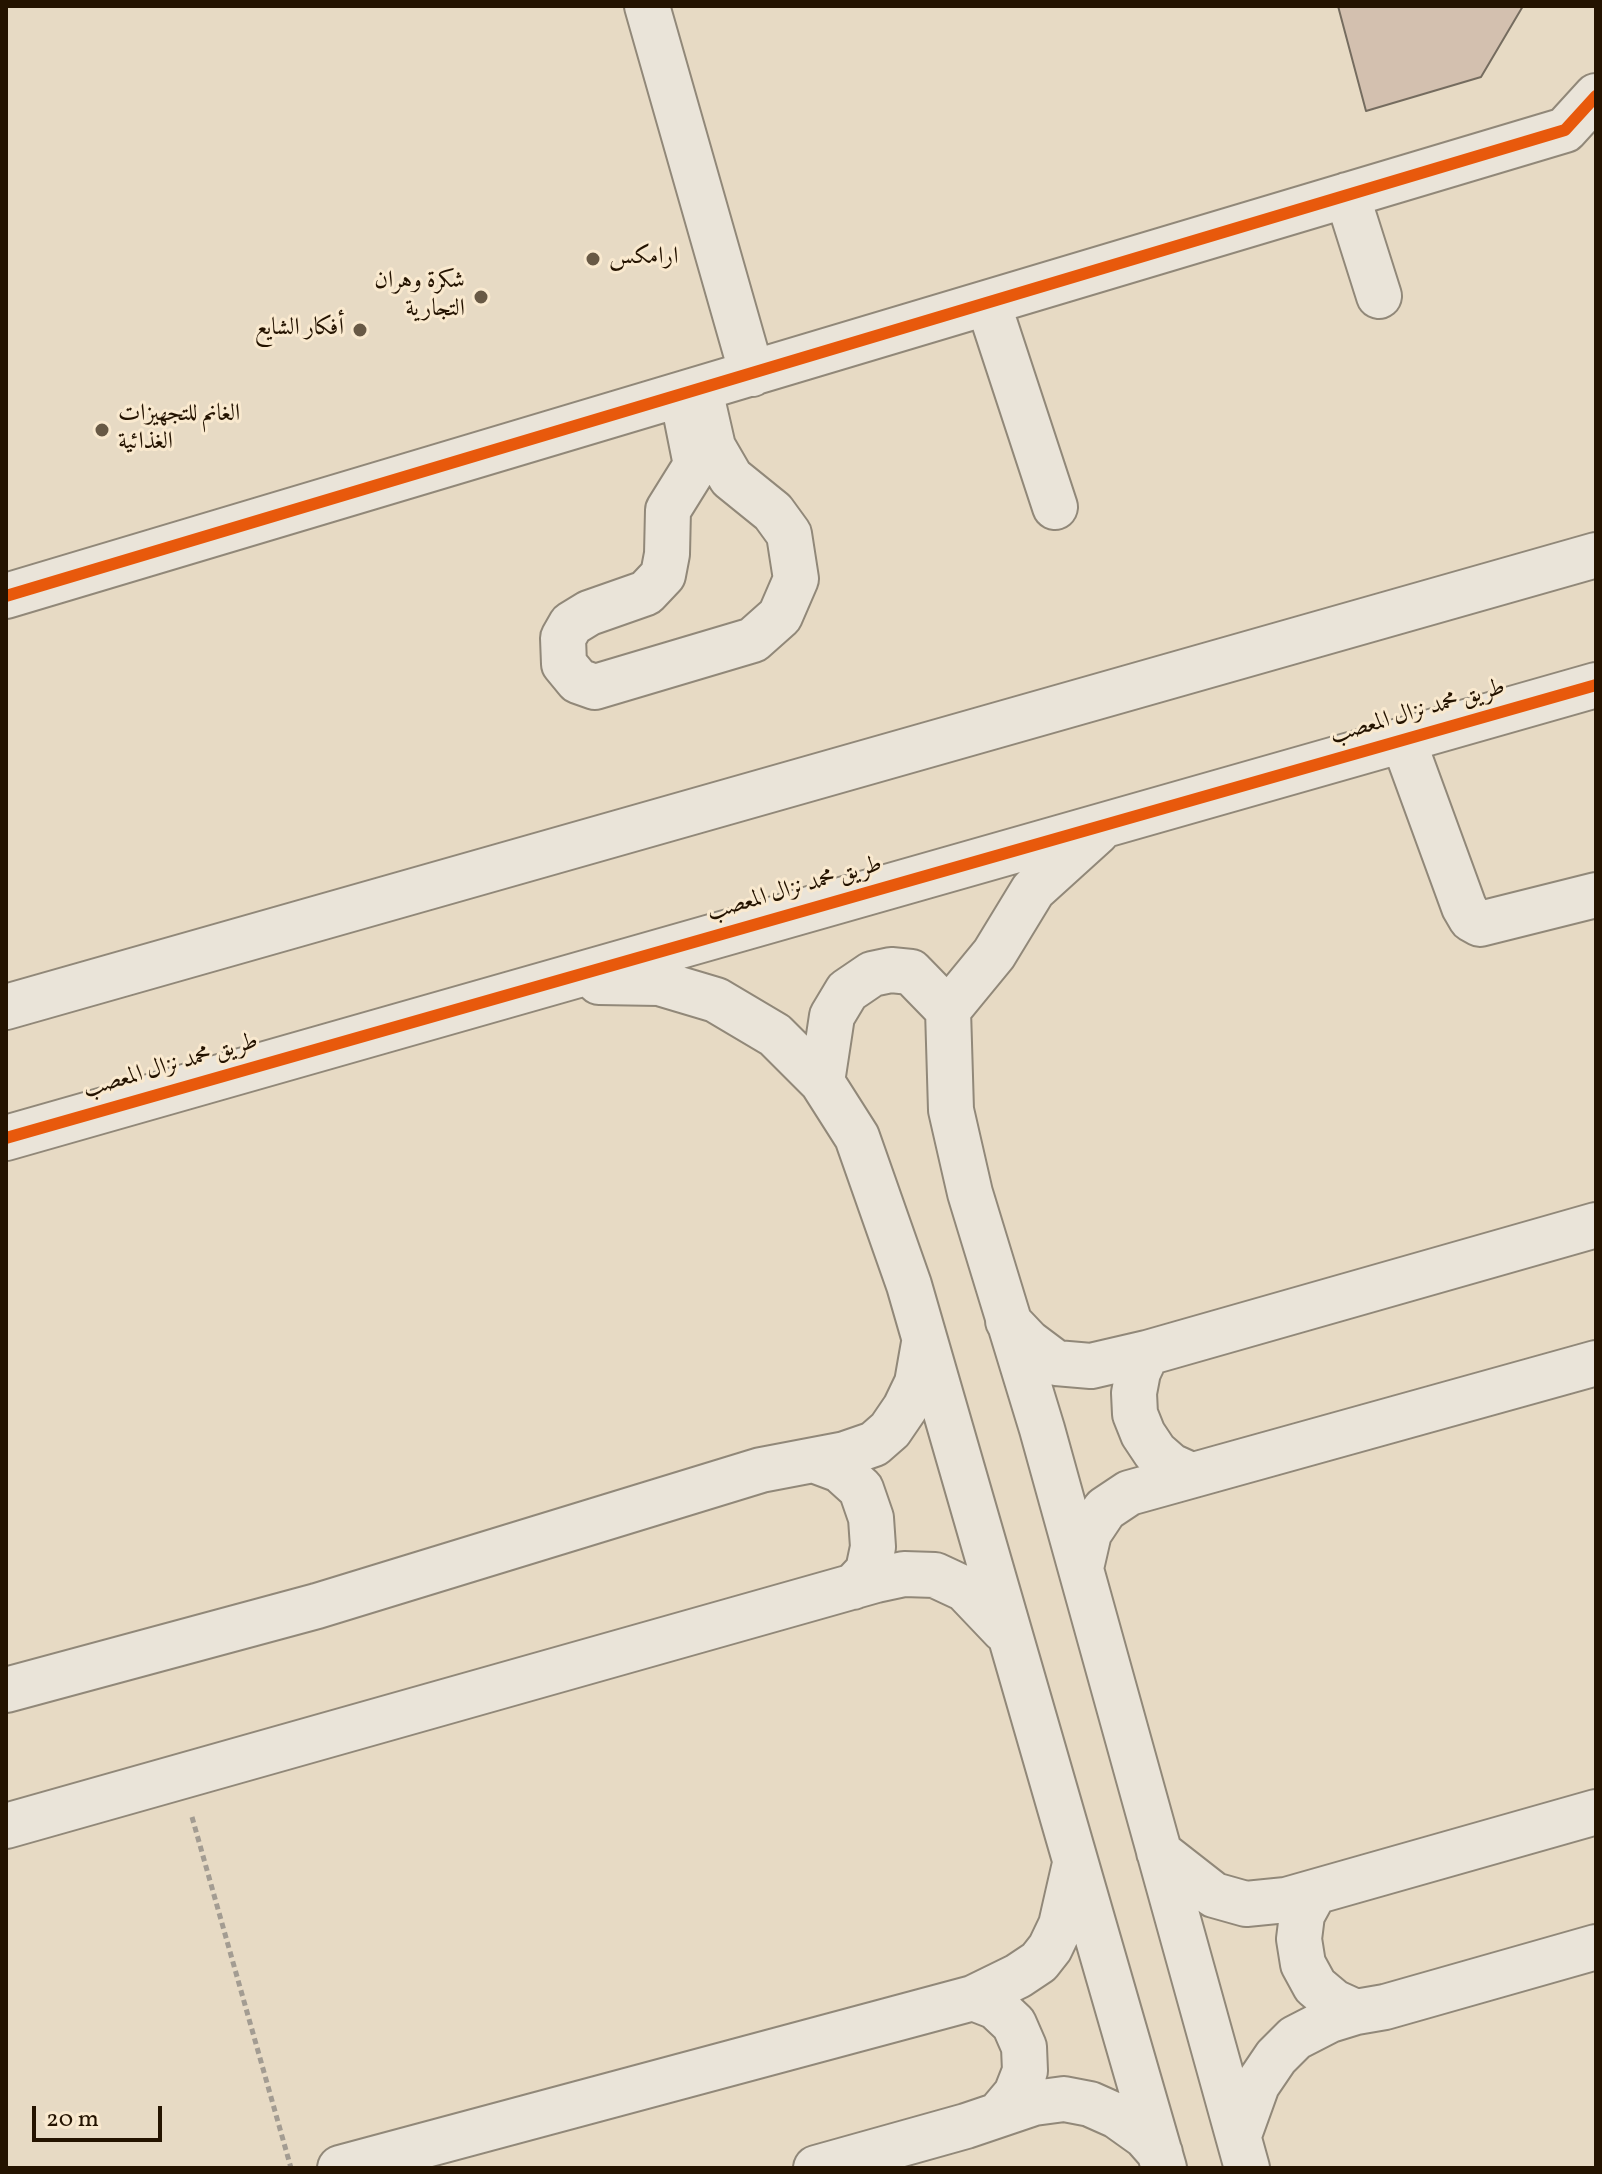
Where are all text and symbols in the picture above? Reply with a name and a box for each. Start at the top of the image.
place label: ارامكس [609,245,678,273]
marker: ارامكس [584,250,602,268]
place label: شكرة وهران التجارية [374,269,465,325]
marker: شكرة وهران التجارية [472,288,490,306]
place label: أفكار الشايع [255,316,344,344]
marker: أفكار الشايع [351,321,369,339]
place label: الغانم للتجهيزات الغذائية [118,402,240,458]
marker: الغانم للتجهيزات الغذائية [93,421,111,439]
street label: طريق محمد نزال المعصب [1327,674,1509,752]
street label: طريق محمد نزال المعصب [704,851,886,929]
street label: طريق محمد نزال المعصب [80,1028,262,1106]
scale bar [36,2090,166,2140]
text: 20 m [46,2103,99,2137]

